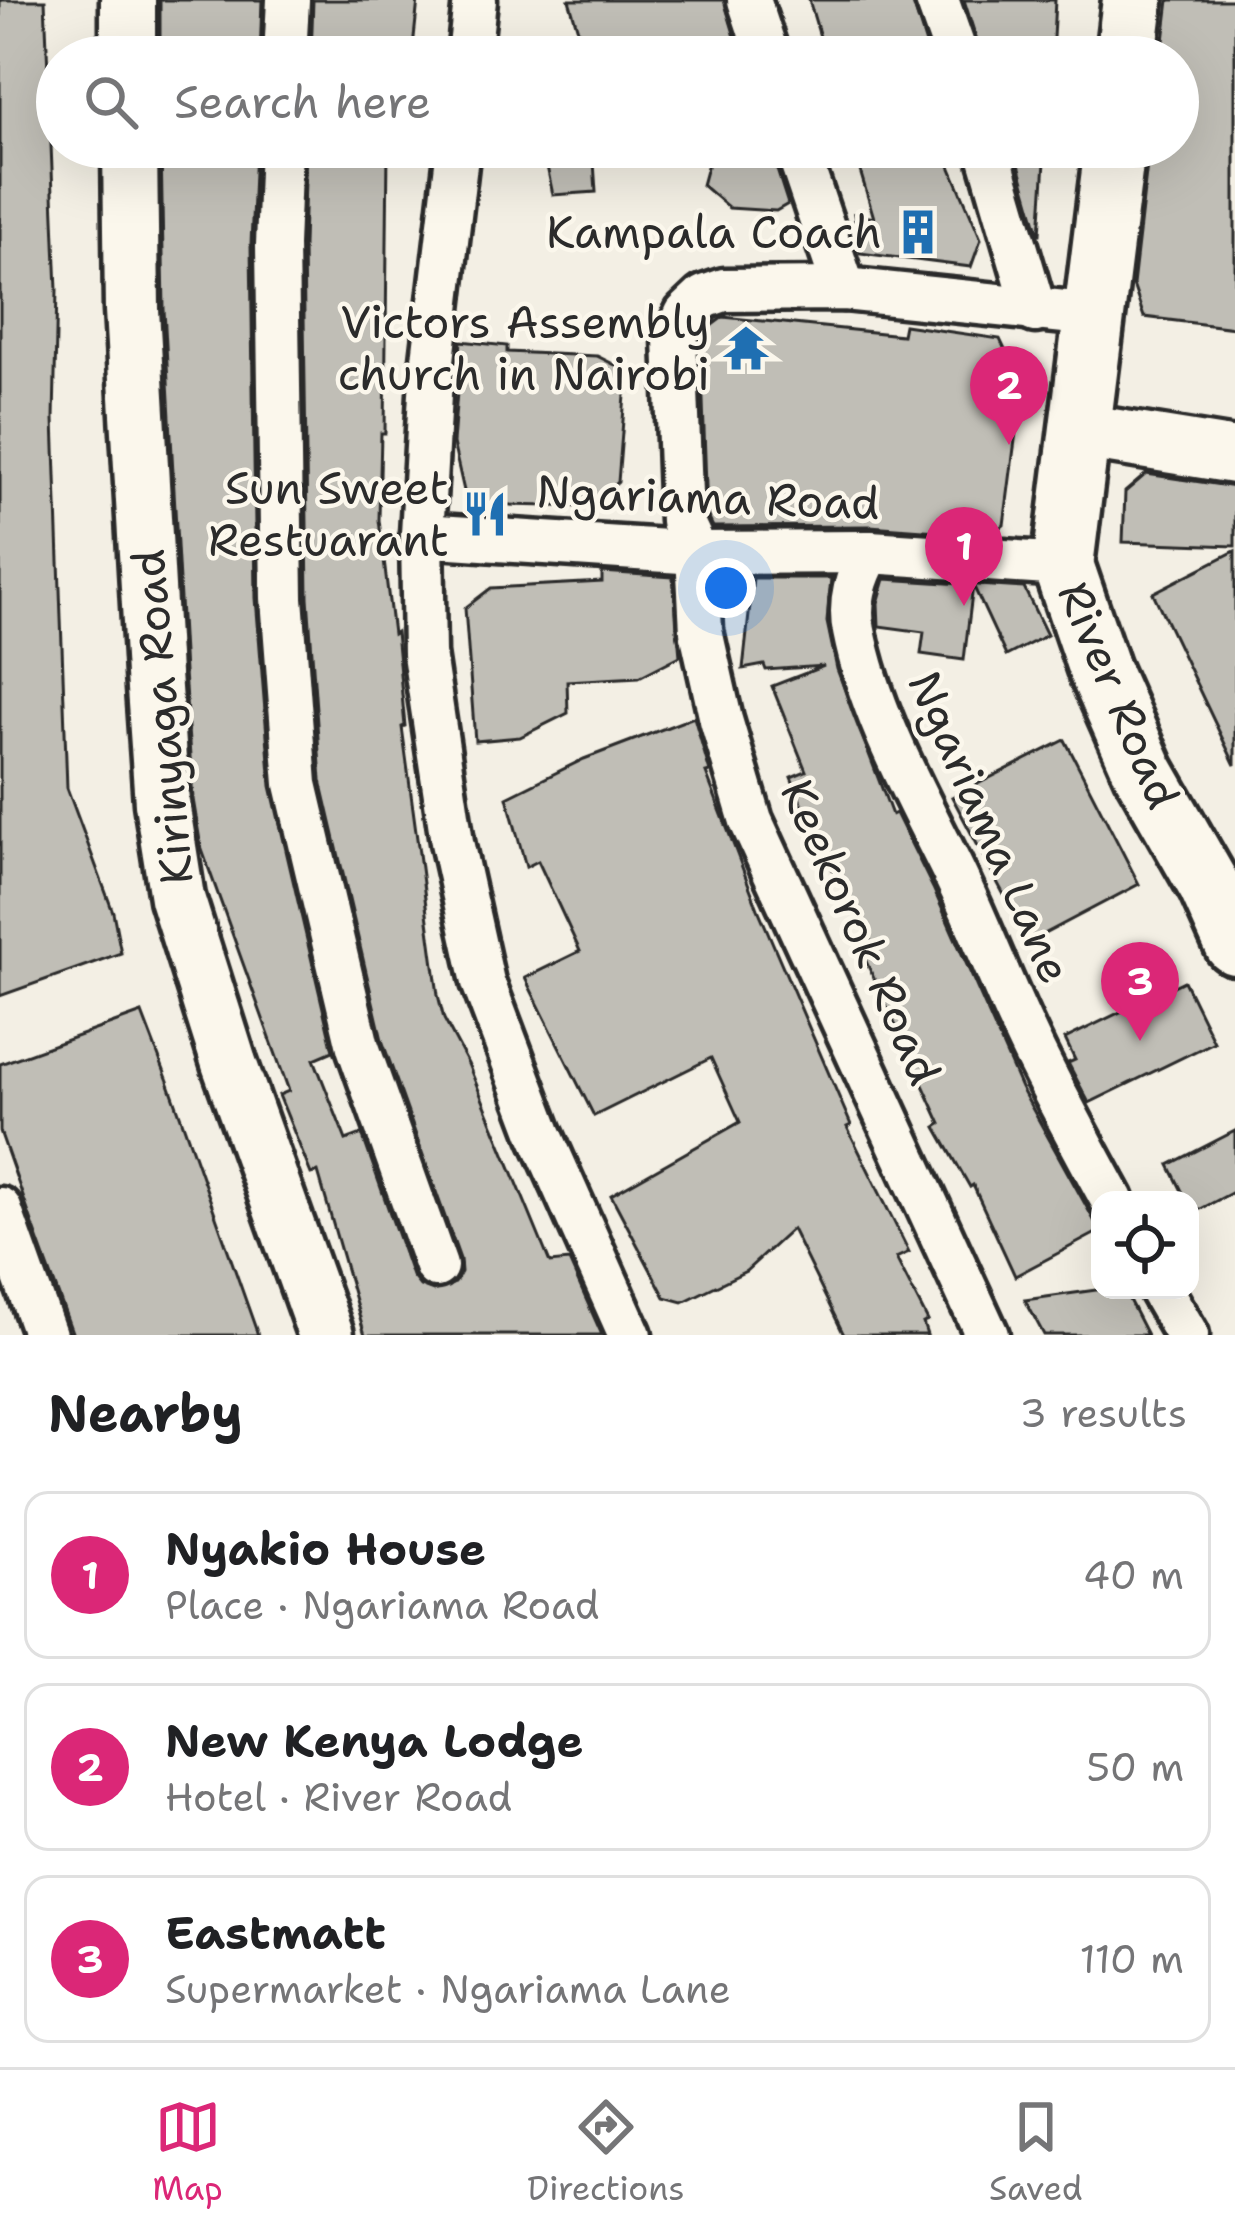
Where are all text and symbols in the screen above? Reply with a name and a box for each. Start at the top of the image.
search box [36,36,1199,168]
icon: search [78,69,144,135]
text: Search here [174,72,431,132]
place label: Kampala Coach [546,202,882,262]
building icon: Kampala Coach [893,207,943,257]
place label: Victors Assembly church in Nairobi [338,292,710,404]
temple icon: Victors Assembly church in Nairobi [721,323,771,373]
pin: 2 [970,346,1048,445]
place label: Sun Sweet Restuarant [208,458,449,570]
street label: Ngariama Road [535,461,881,533]
restaurant icon: Sun Sweet Restuarant [460,489,510,539]
pin: 1 [925,507,1003,606]
street label: Kirinyaga Road [117,547,207,887]
your location [696,558,756,618]
street label: River Road [1044,572,1194,818]
street label: Ngariama Lane [894,662,1086,992]
street label: Keekorok Road [767,770,955,1094]
pin: 3 [1101,942,1179,1041]
map controls [1091,1191,1199,1299]
button: locate [1091,1191,1199,1299]
text: Nearby [48,1379,243,1447]
text: 3 results [1020,1387,1187,1439]
text: Nyakio House [165,1519,486,1579]
text: 1 [81,1549,99,1601]
text: 40 m [1083,1549,1184,1601]
text: Place · Ngariama Road [165,1579,600,1631]
text: New Kenya Lodge [165,1711,583,1771]
text: 2 [76,1741,104,1793]
text: 50 m [1086,1741,1184,1793]
text: Hotel · River Road [165,1771,512,1823]
text: Eastmatt [165,1903,386,1963]
text: 3 [76,1933,104,1985]
text: 110 m [1080,1933,1184,1985]
text: Supermarket · Ngariama Lane [165,1963,731,2015]
tab: Map [152,2094,223,2211]
tab: Directions [527,2094,685,2211]
tab: Saved [989,2094,1083,2211]

